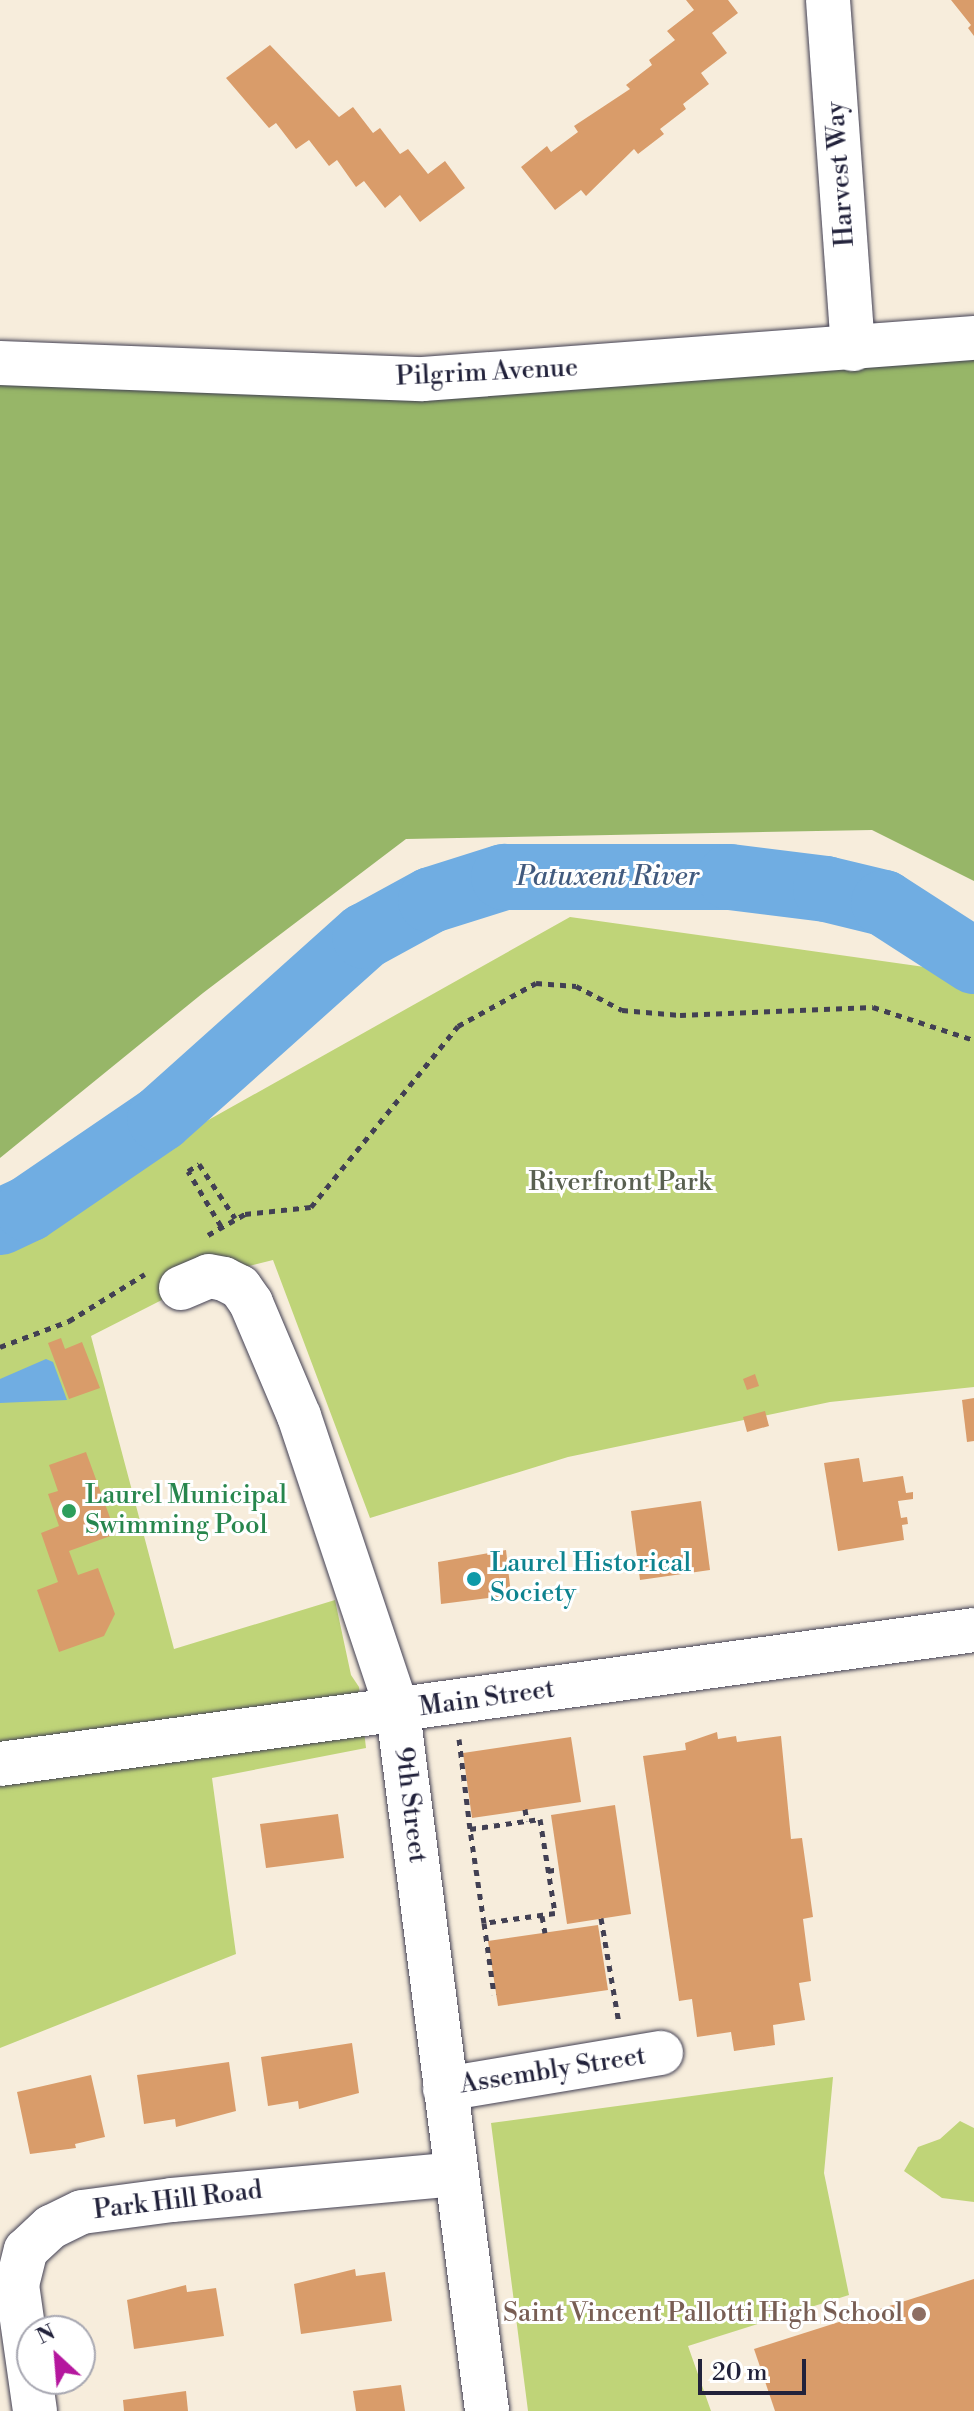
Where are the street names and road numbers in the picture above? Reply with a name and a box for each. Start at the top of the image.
street label: Harvest Way [820,100,862,248]
street label: Pilgrim Avenue [395,353,579,393]
street label: Main Street [417,1674,557,1724]
street label: 9th Street [387,1745,433,1865]
street label: Assembly Street [458,2041,648,2101]
street label: Park Hill Road [92,2175,264,2227]

